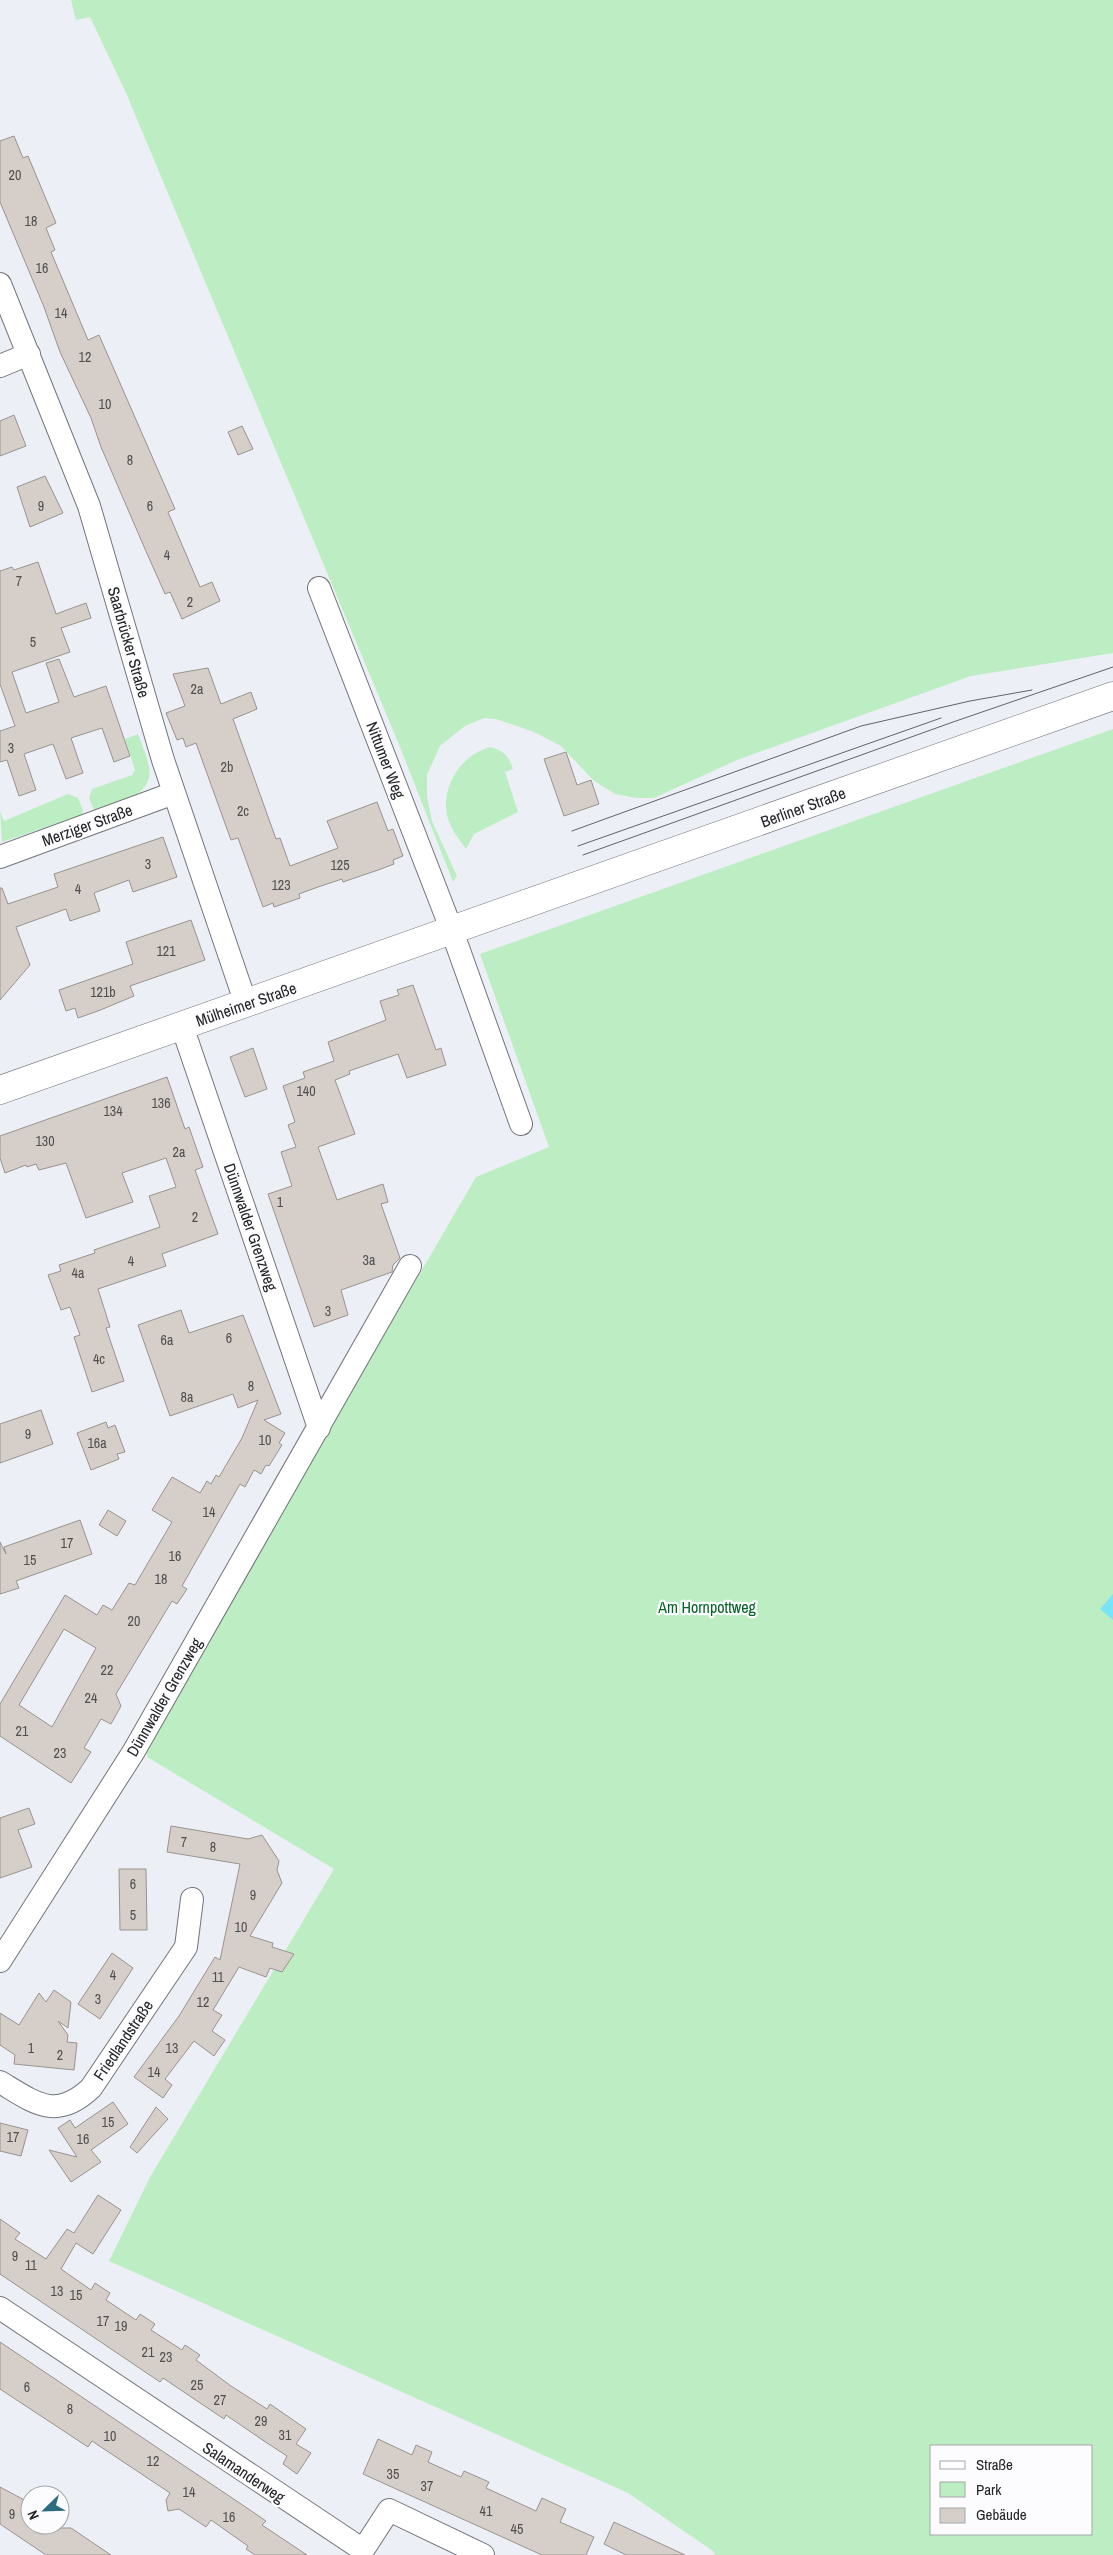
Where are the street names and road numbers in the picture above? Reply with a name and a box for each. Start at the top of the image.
street label: Saarbrücker Straße [103,584,155,700]
street label: Nittumer Weg [361,718,411,802]
street label: Berliner Straße [757,781,849,833]
street label: Merziger Straße [39,798,135,852]
street label: Mülheimer Straße [193,977,299,1031]
street label: Dünnwalder Grenzweg [219,1160,283,1294]
street label: Dünnwalder Grenzweg [121,1633,207,1760]
street label: Friedlandstraße [88,1995,158,2085]
street label: Salamanderweg [199,2436,290,2508]

